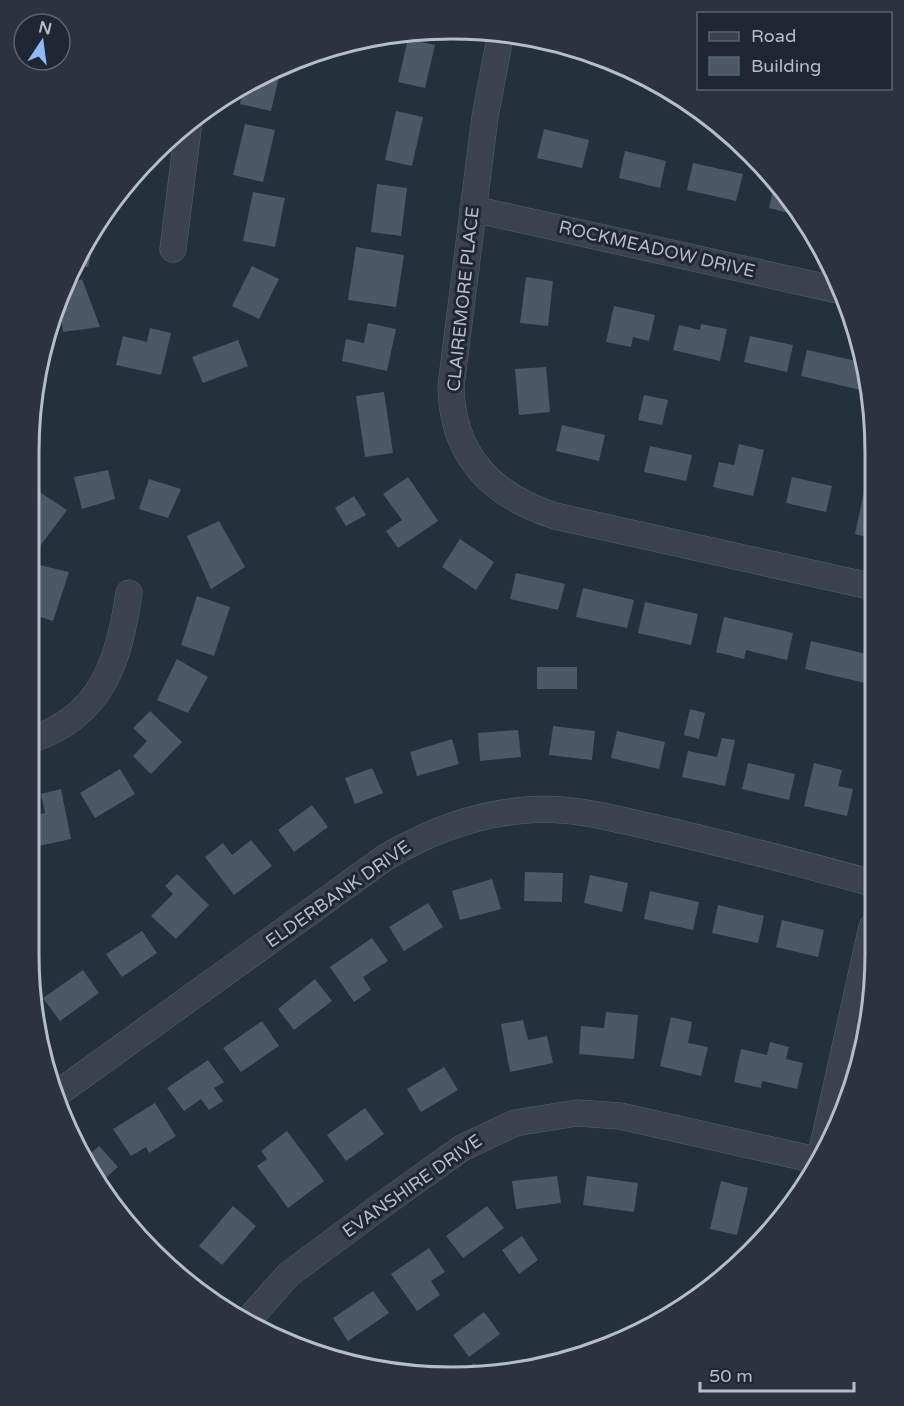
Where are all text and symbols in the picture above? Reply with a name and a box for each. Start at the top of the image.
north arrow [12,12,72,72]
legend [697,12,892,90]
text: N [37,17,54,40]
text: Road [751,25,796,47]
text: Building [751,55,821,77]
street label: CLAIREMORE PLACE [442,206,484,392]
street label: ROCKMEADOW DRIVE [557,216,757,282]
street label: ELDERBANK DRIVE [261,836,415,952]
street label: EVANSHIRE DRIVE [338,1130,486,1242]
scale bar [700,1355,854,1393]
text: 50 m [709,1365,753,1387]

